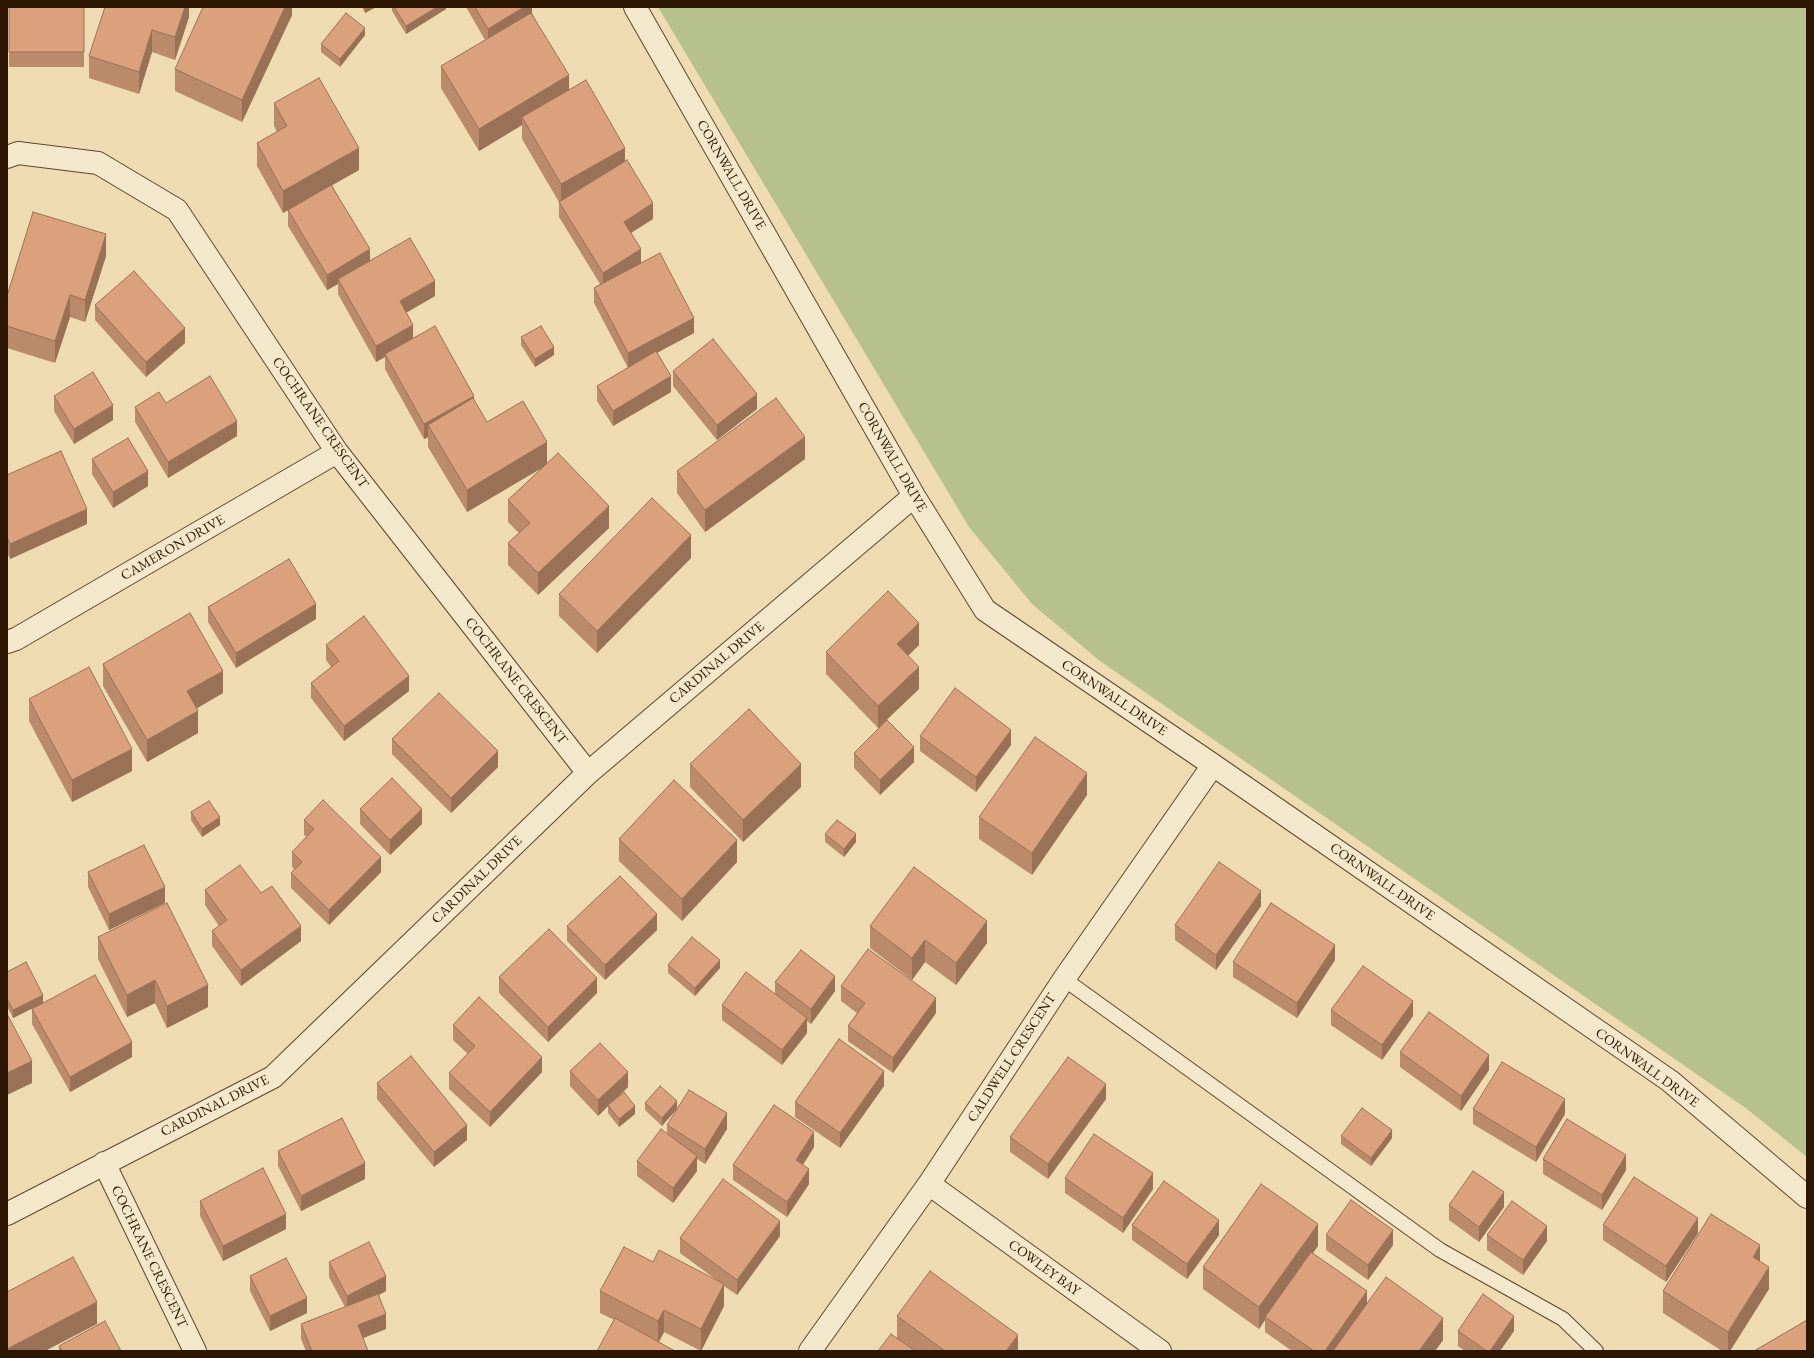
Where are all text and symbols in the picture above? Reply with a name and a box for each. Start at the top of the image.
street label: CORNWALL DRIVE [693,117,769,233]
street label: COCHRANE CRESCENT [268,354,372,492]
street label: CORNWALL DRIVE [854,399,930,515]
street label: CAMERON DRIVE [118,511,228,585]
street label: COCHRANE CRESCENT [461,614,571,748]
street label: CARDINAL DRIVE [666,618,768,708]
street label: CORNWALL DRIVE [1058,656,1170,740]
street label: CARDINAL DRIVE [428,833,526,927]
street label: CORNWALL DRIVE [1326,840,1438,924]
street label: CALDWELL CRESCENT [964,990,1060,1126]
street label: CORNWALL DRIVE [1592,1025,1702,1111]
street label: CARDINAL DRIVE [158,1071,272,1141]
street label: COCHRANE CRESCENT [107,1183,191,1331]
street label: COWLEY BAY [1005,1236,1083,1300]

